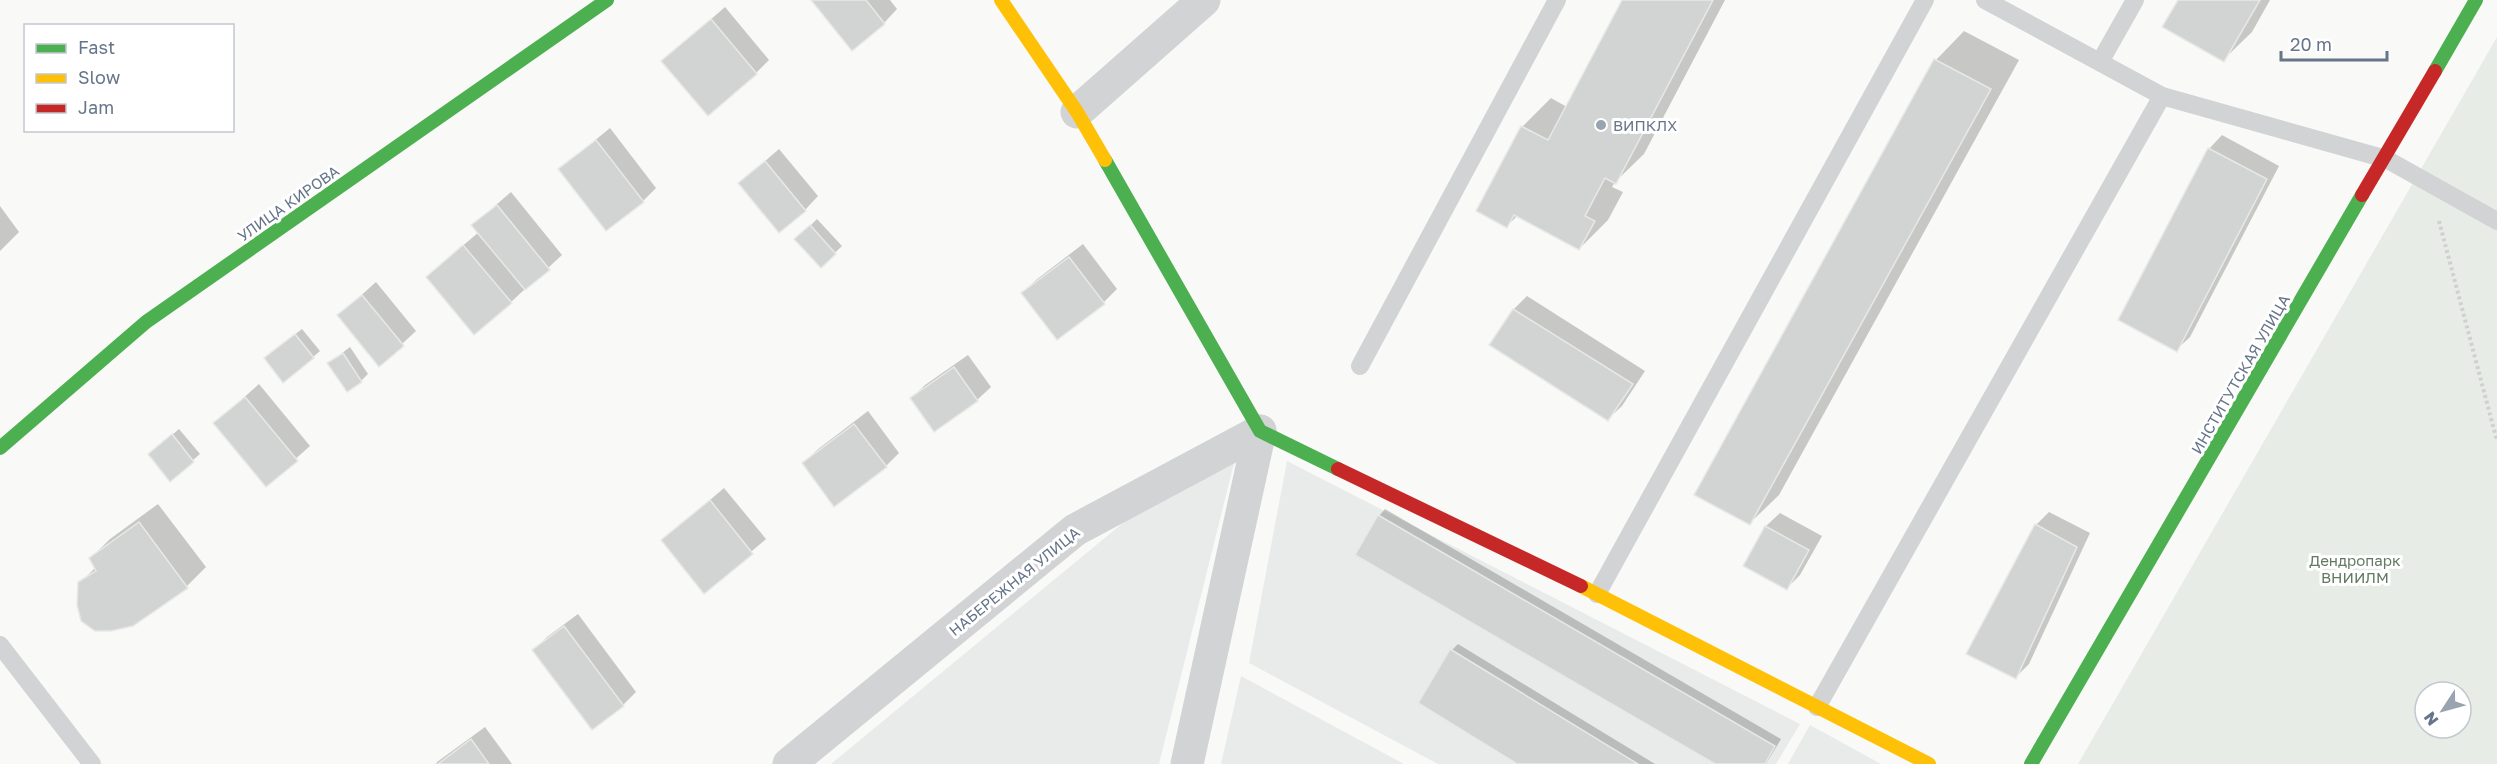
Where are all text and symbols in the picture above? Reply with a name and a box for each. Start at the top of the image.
legend [24,24,234,132]
scale bar [2281,24,2388,62]
text: 20 m [2290,33,2332,55]
text: Fast [78,36,115,58]
text: Slow [78,66,121,88]
text: Jam [78,96,114,118]
place label: ВИПКЛХ [1613,116,1677,134]
marker: ВИПКЛХ [1594,118,1608,132]
street label: УЛИЦА КИРОВА [234,161,342,245]
street label: ИНСТИТУТСКАЯ УЛИЦА [2187,291,2293,457]
street label: НАБЕРЕЖНАЯ УЛИЦА [945,523,1083,639]
park label: Дендропарк ВНИИЛМ [2309,551,2401,586]
north arrow [2413,680,2473,740]
text: N [2419,708,2443,730]

